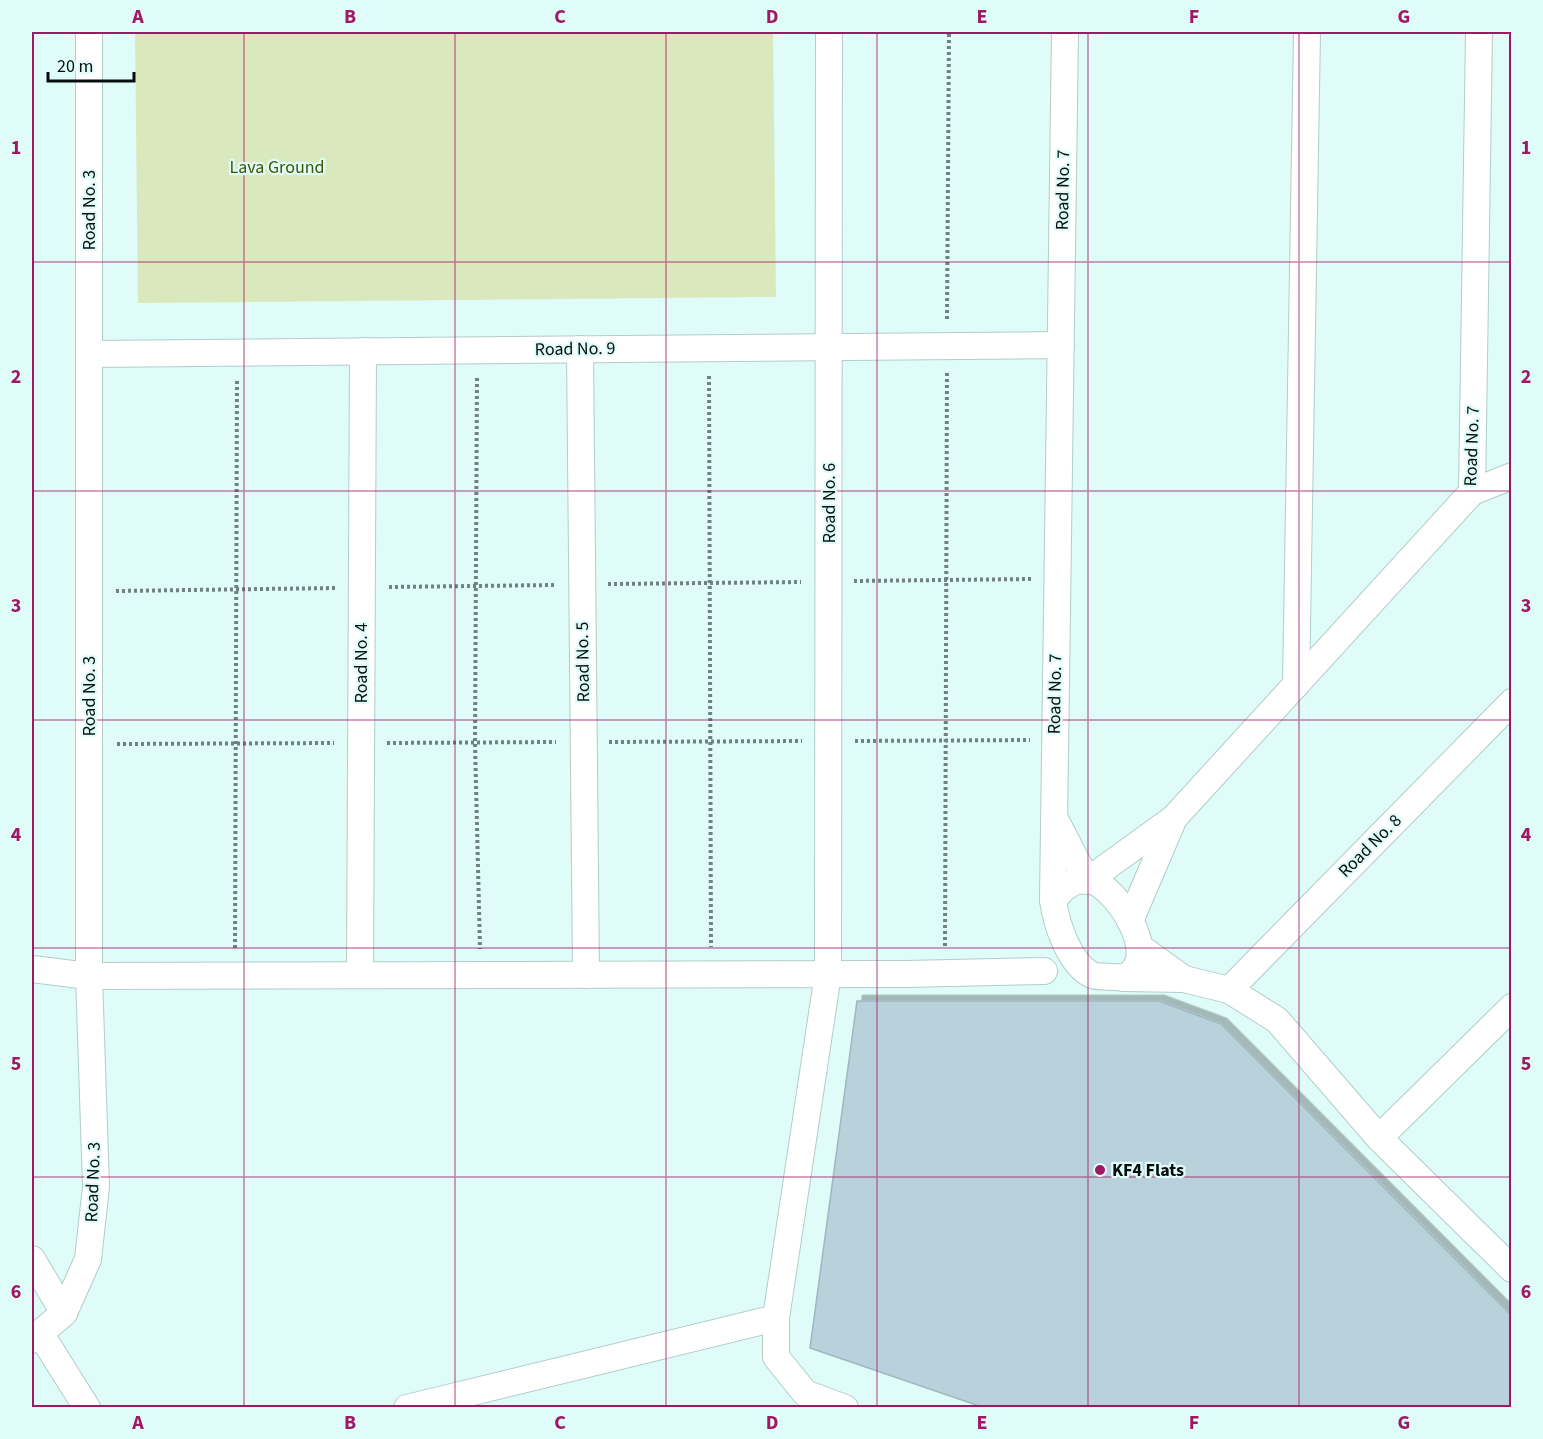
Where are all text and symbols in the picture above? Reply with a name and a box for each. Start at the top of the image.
text: A [131,3,144,31]
text: B [344,3,356,31]
text: C [554,3,566,31]
text: D [766,3,778,31]
text: E [977,3,987,31]
text: F [1189,3,1199,31]
text: G [1398,3,1410,31]
scale bar [48,45,134,83]
text: 20 m [57,54,93,79]
text: 1 [11,134,21,162]
text: 1 [1521,134,1531,162]
street label: Road No. 7 [1050,149,1076,230]
park label: Lava Ground [229,155,325,180]
street label: Road No. 3 [77,170,102,250]
street label: Road No. 9 [535,336,616,362]
text: 2 [11,363,21,391]
text: 2 [1521,363,1531,391]
street label: Road No. 7 [1458,405,1486,487]
street label: Road No. 6 [817,463,842,543]
text: 3 [11,592,21,620]
text: 3 [1521,592,1531,620]
street label: Road No. 5 [570,621,596,702]
street label: Road No. 4 [349,623,374,703]
street label: Road No. 7 [1042,653,1068,734]
street label: Road No. 3 [77,656,102,736]
street label: Road No. 8 [1333,809,1407,883]
text: 4 [11,821,22,849]
text: 4 [1521,821,1532,849]
text: 5 [11,1050,21,1078]
text: 5 [1521,1050,1531,1078]
street label: Road No. 3 [79,1141,107,1223]
place label: KF4 Flats [1112,1158,1184,1183]
marker: KF4 Flats [1093,1163,1107,1177]
text: 6 [11,1278,21,1306]
text: 6 [1521,1278,1531,1306]
text: A [131,1409,144,1437]
text: B [344,1409,356,1437]
text: C [554,1409,566,1437]
text: D [766,1409,778,1437]
text: E [977,1409,987,1437]
text: F [1189,1409,1199,1437]
text: G [1398,1409,1410,1437]

